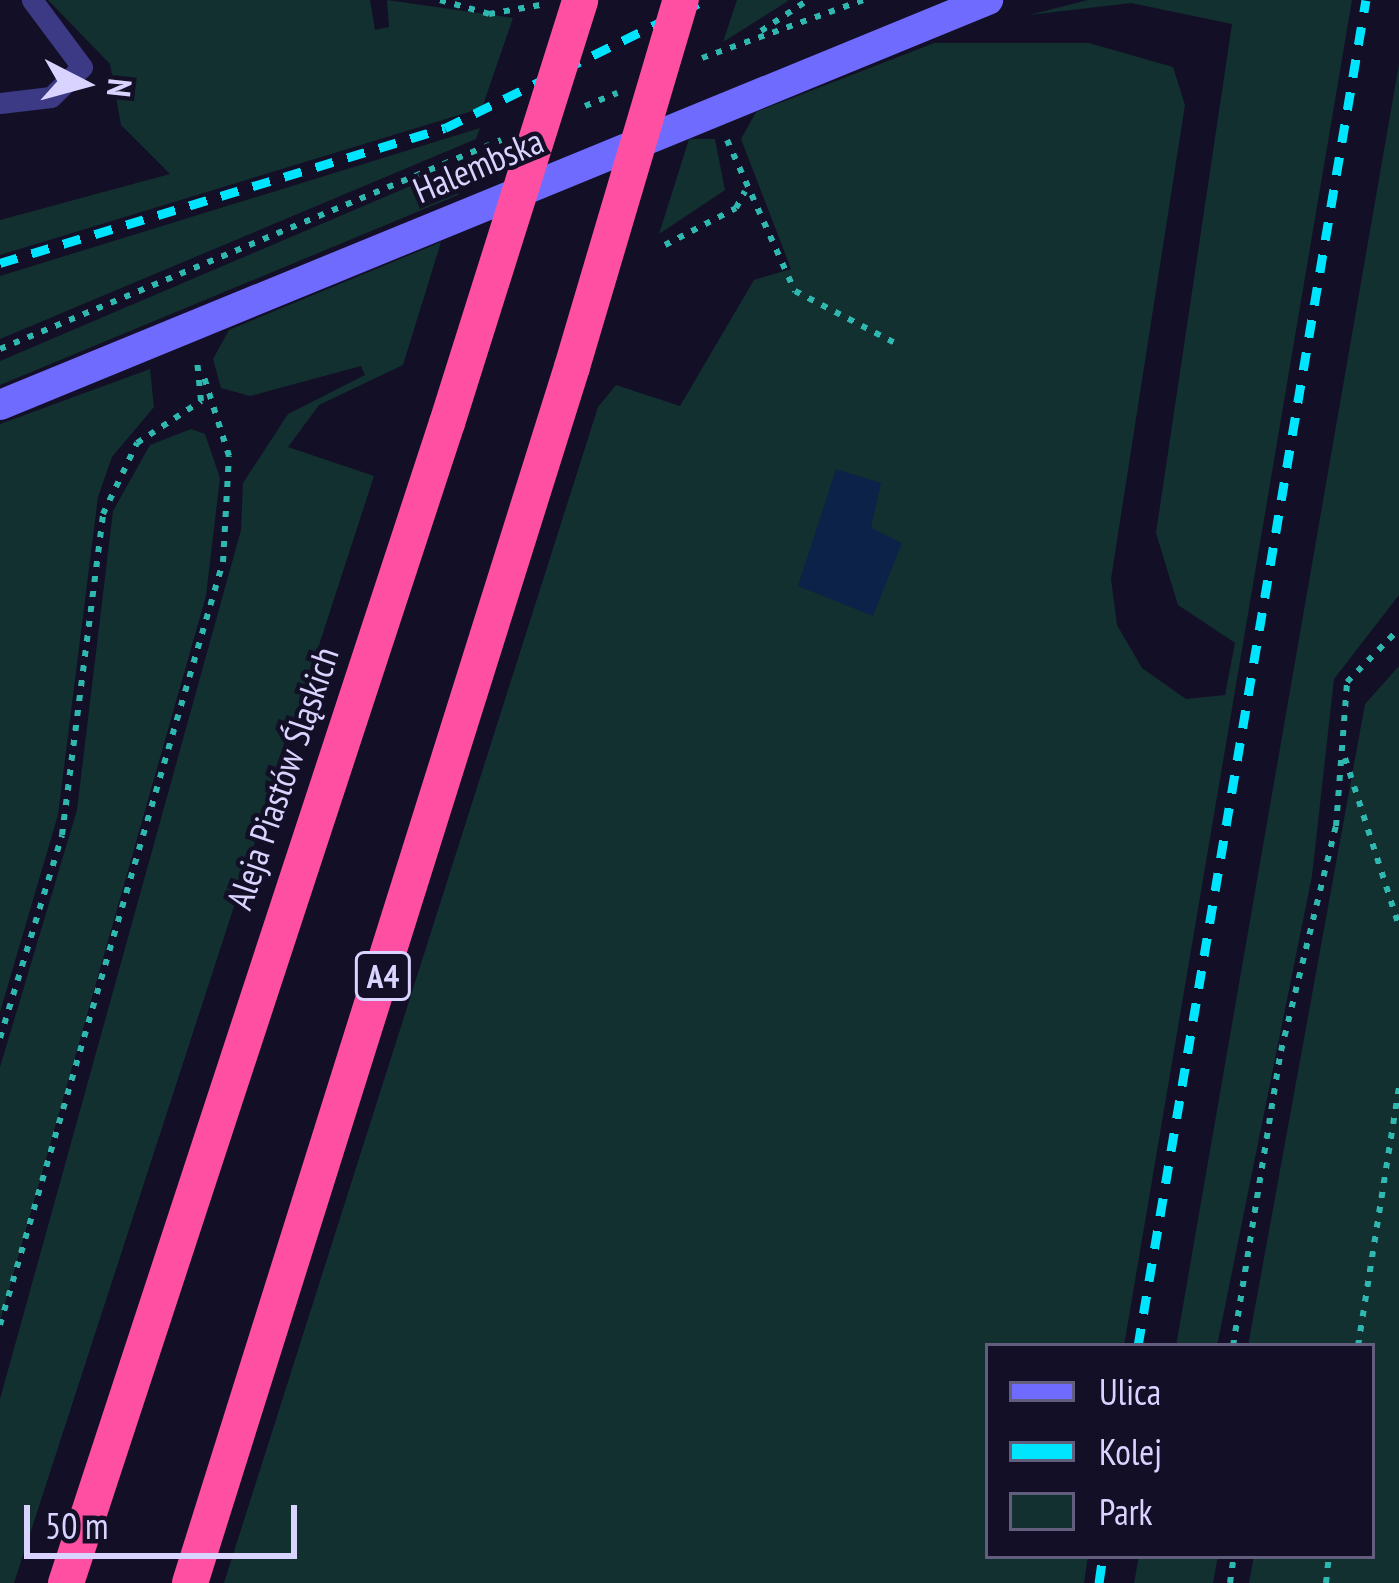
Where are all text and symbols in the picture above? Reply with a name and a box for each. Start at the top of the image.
north arrow [24,24,144,144]
text: N [98,77,143,99]
street label: Halembska [407,118,549,212]
street label: Aleja Piastów Śląskich [217,641,347,915]
road number: A4 [353,949,413,1003]
legend [985,1343,1375,1559]
text: Ulica [1099,1368,1161,1415]
text: Kolej [1099,1428,1162,1475]
scale bar [30,1481,303,1555]
text: Park [1099,1488,1153,1535]
text: 50 m [45,1502,108,1549]

